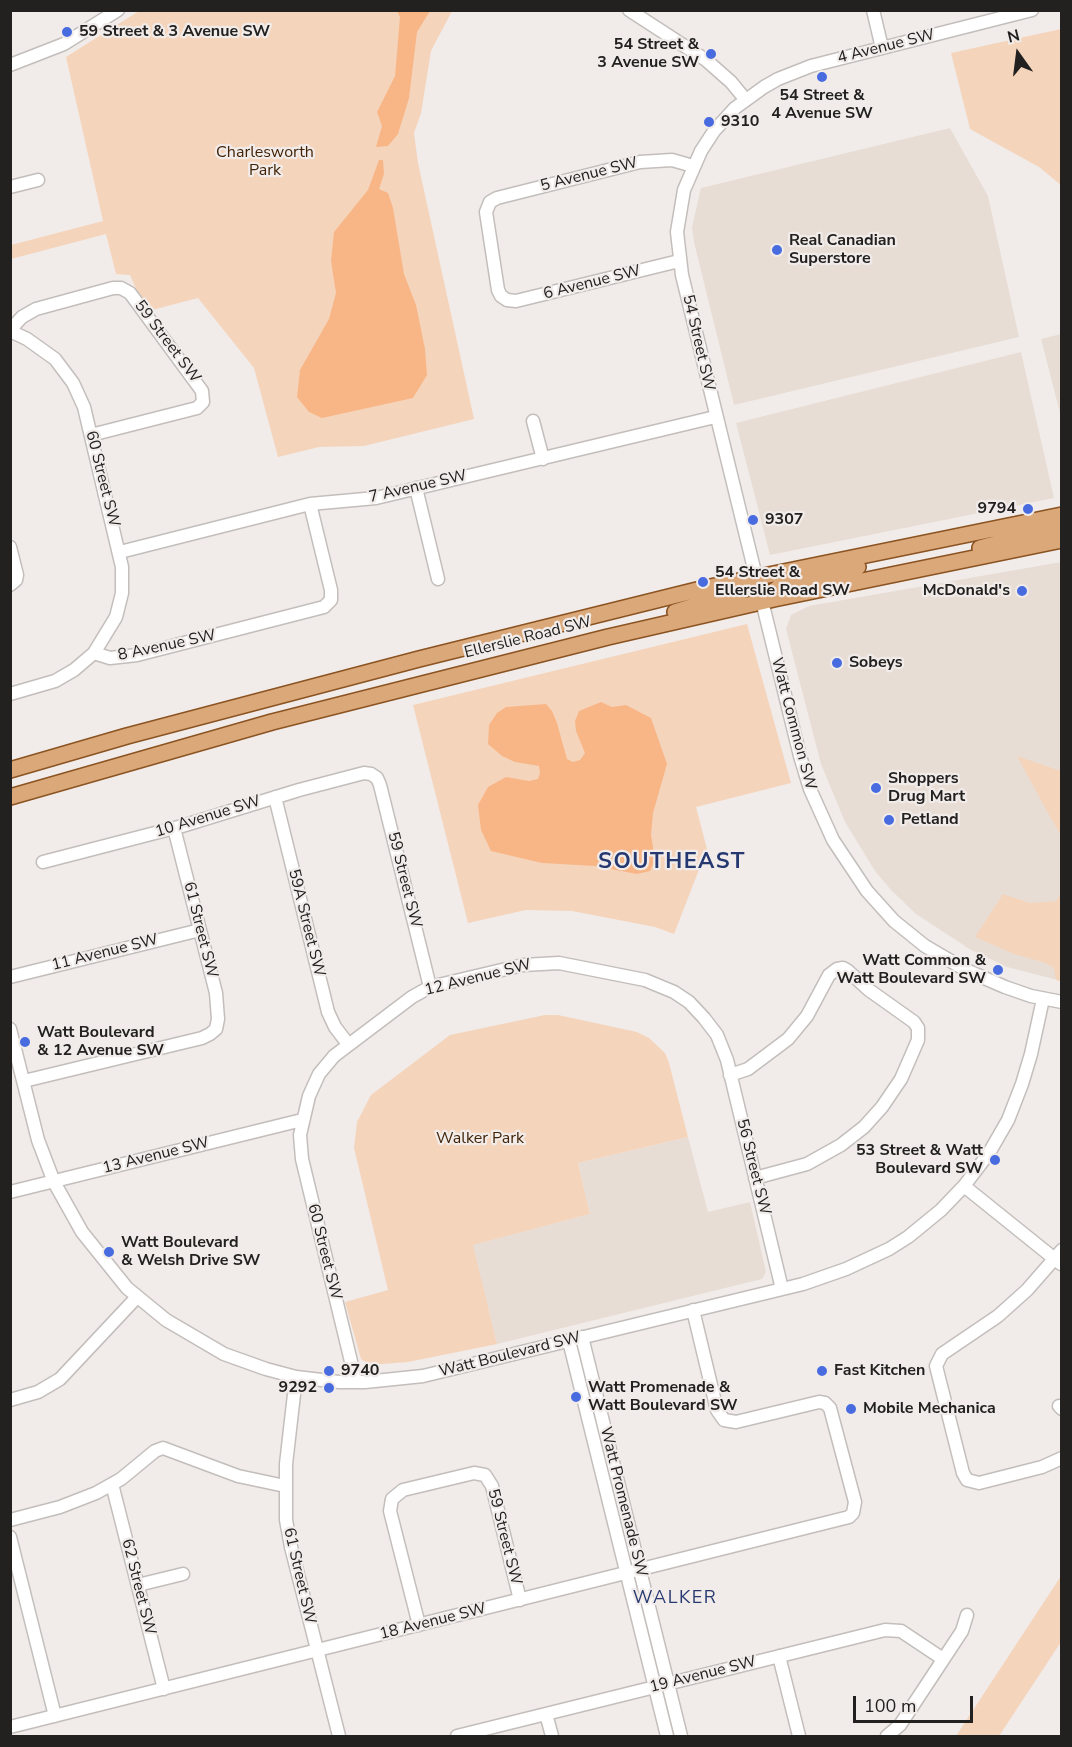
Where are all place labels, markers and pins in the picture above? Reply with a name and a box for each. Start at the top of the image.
place label: 59 Street & 3 Avenue SW [79,22,270,42]
marker: 59 Street & 3 Avenue SW [60,25,74,39]
place label: 54 Street & 3 Avenue SW [597,35,699,73]
marker: 54 Street & 3 Avenue SW [704,47,718,61]
marker: 54 Street & 4 Avenue SW [815,70,829,84]
place label: 54 Street & 4 Avenue SW [771,86,873,124]
place label: 9310 [721,112,759,132]
marker: 9310 [702,115,716,129]
place label: Real Canadian Superstore [789,231,896,269]
marker: Real Canadian Superstore [770,243,784,257]
place label: 9794 [978,499,1016,519]
marker: 9794 [1021,502,1035,516]
place label: 9307 [765,510,803,530]
marker: 9307 [746,513,760,527]
place label: 54 Street & Ellerslie Road SW [715,563,850,601]
marker: 54 Street & Ellerslie Road SW [696,575,710,589]
place label: McDonald's [923,581,1010,601]
marker: McDonald's [1015,584,1029,598]
place label: Sobeys [849,653,903,673]
marker: Sobeys [830,656,844,670]
place label: Shoppers Drug Mart [888,769,965,807]
marker: Shoppers Drug Mart [869,781,883,795]
place label: Petland [901,810,959,830]
marker: Petland [882,813,896,827]
place label: Watt Common & Watt Boulevard SW [836,951,986,989]
marker: Watt Common & Watt Boulevard SW [991,963,1005,977]
place label: Watt Boulevard & 12 Avenue SW [37,1023,164,1061]
marker: Watt Boulevard & 12 Avenue SW [18,1035,32,1049]
place label: 53 Street & Watt Boulevard SW [856,1141,983,1179]
marker: 53 Street & Watt Boulevard SW [988,1153,1002,1167]
place label: Watt Boulevard & Welsh Drive SW [121,1233,260,1271]
marker: Watt Boulevard & Welsh Drive SW [102,1245,116,1259]
place label: 9740 [341,1361,379,1381]
place label: Fast Kitchen [834,1361,925,1381]
marker: 9740 [322,1364,336,1378]
marker: Fast Kitchen [815,1364,829,1378]
place label: 9292 [279,1378,317,1398]
place label: Watt Promenade & Watt Boulevard SW [588,1378,738,1416]
marker: 9292 [322,1381,336,1395]
marker: Watt Promenade & Watt Boulevard SW [569,1390,583,1404]
place label: Mobile Mechanica [863,1399,996,1419]
marker: Mobile Mechanica [844,1402,858,1416]

